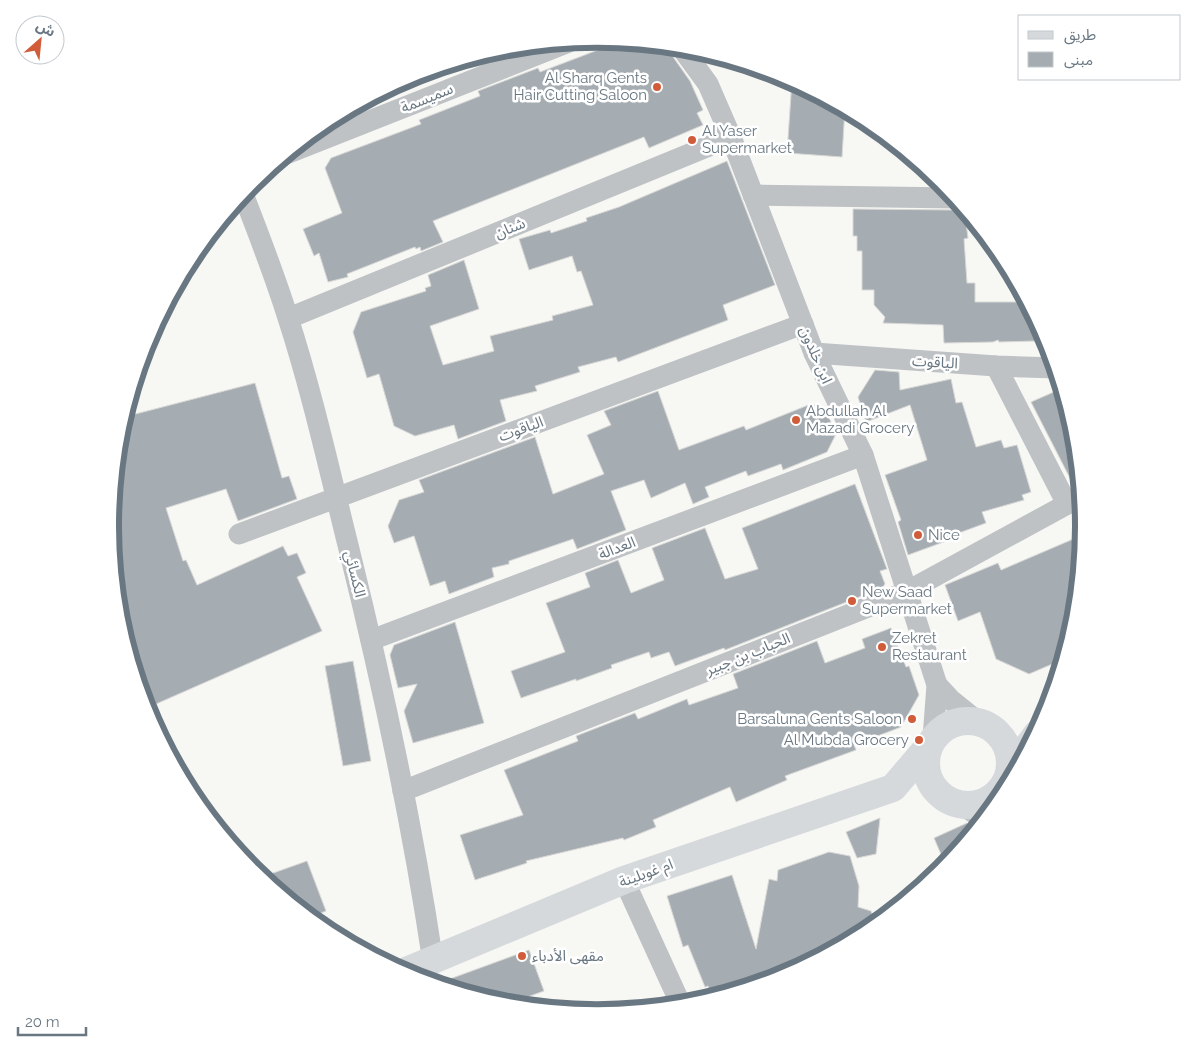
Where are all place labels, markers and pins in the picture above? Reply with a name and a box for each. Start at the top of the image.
place label: Al Sharq Gents Hair Cutting Saloon [514,69,647,104]
marker: Al Sharq Gents Hair Cutting Saloon [651,81,663,93]
place label: Al Yaser Supermarket [702,122,792,157]
marker: Al Yaser Supermarket [686,134,698,146]
place label: Abdullah Al Mazadi Grocery [806,402,914,437]
marker: Abdullah Al Mazadi Grocery [790,414,802,426]
place label: Nice [928,526,960,544]
marker: Nice [912,529,924,541]
place label: New Saad Supermarket [862,583,952,618]
marker: New Saad Supermarket [846,595,858,607]
place label: Zekret Restaurant [892,629,967,664]
marker: Zekret Restaurant [876,641,888,653]
place label: Barsaluna Gents Saloon [737,710,902,728]
marker: Barsaluna Gents Saloon [906,713,918,725]
place label: Al Mubda Grocery [784,731,909,749]
marker: Al Mubda Grocery [913,734,925,746]
place label: مقهى الأدباء [532,947,604,965]
marker: مقهى الأدباء [516,950,528,962]

